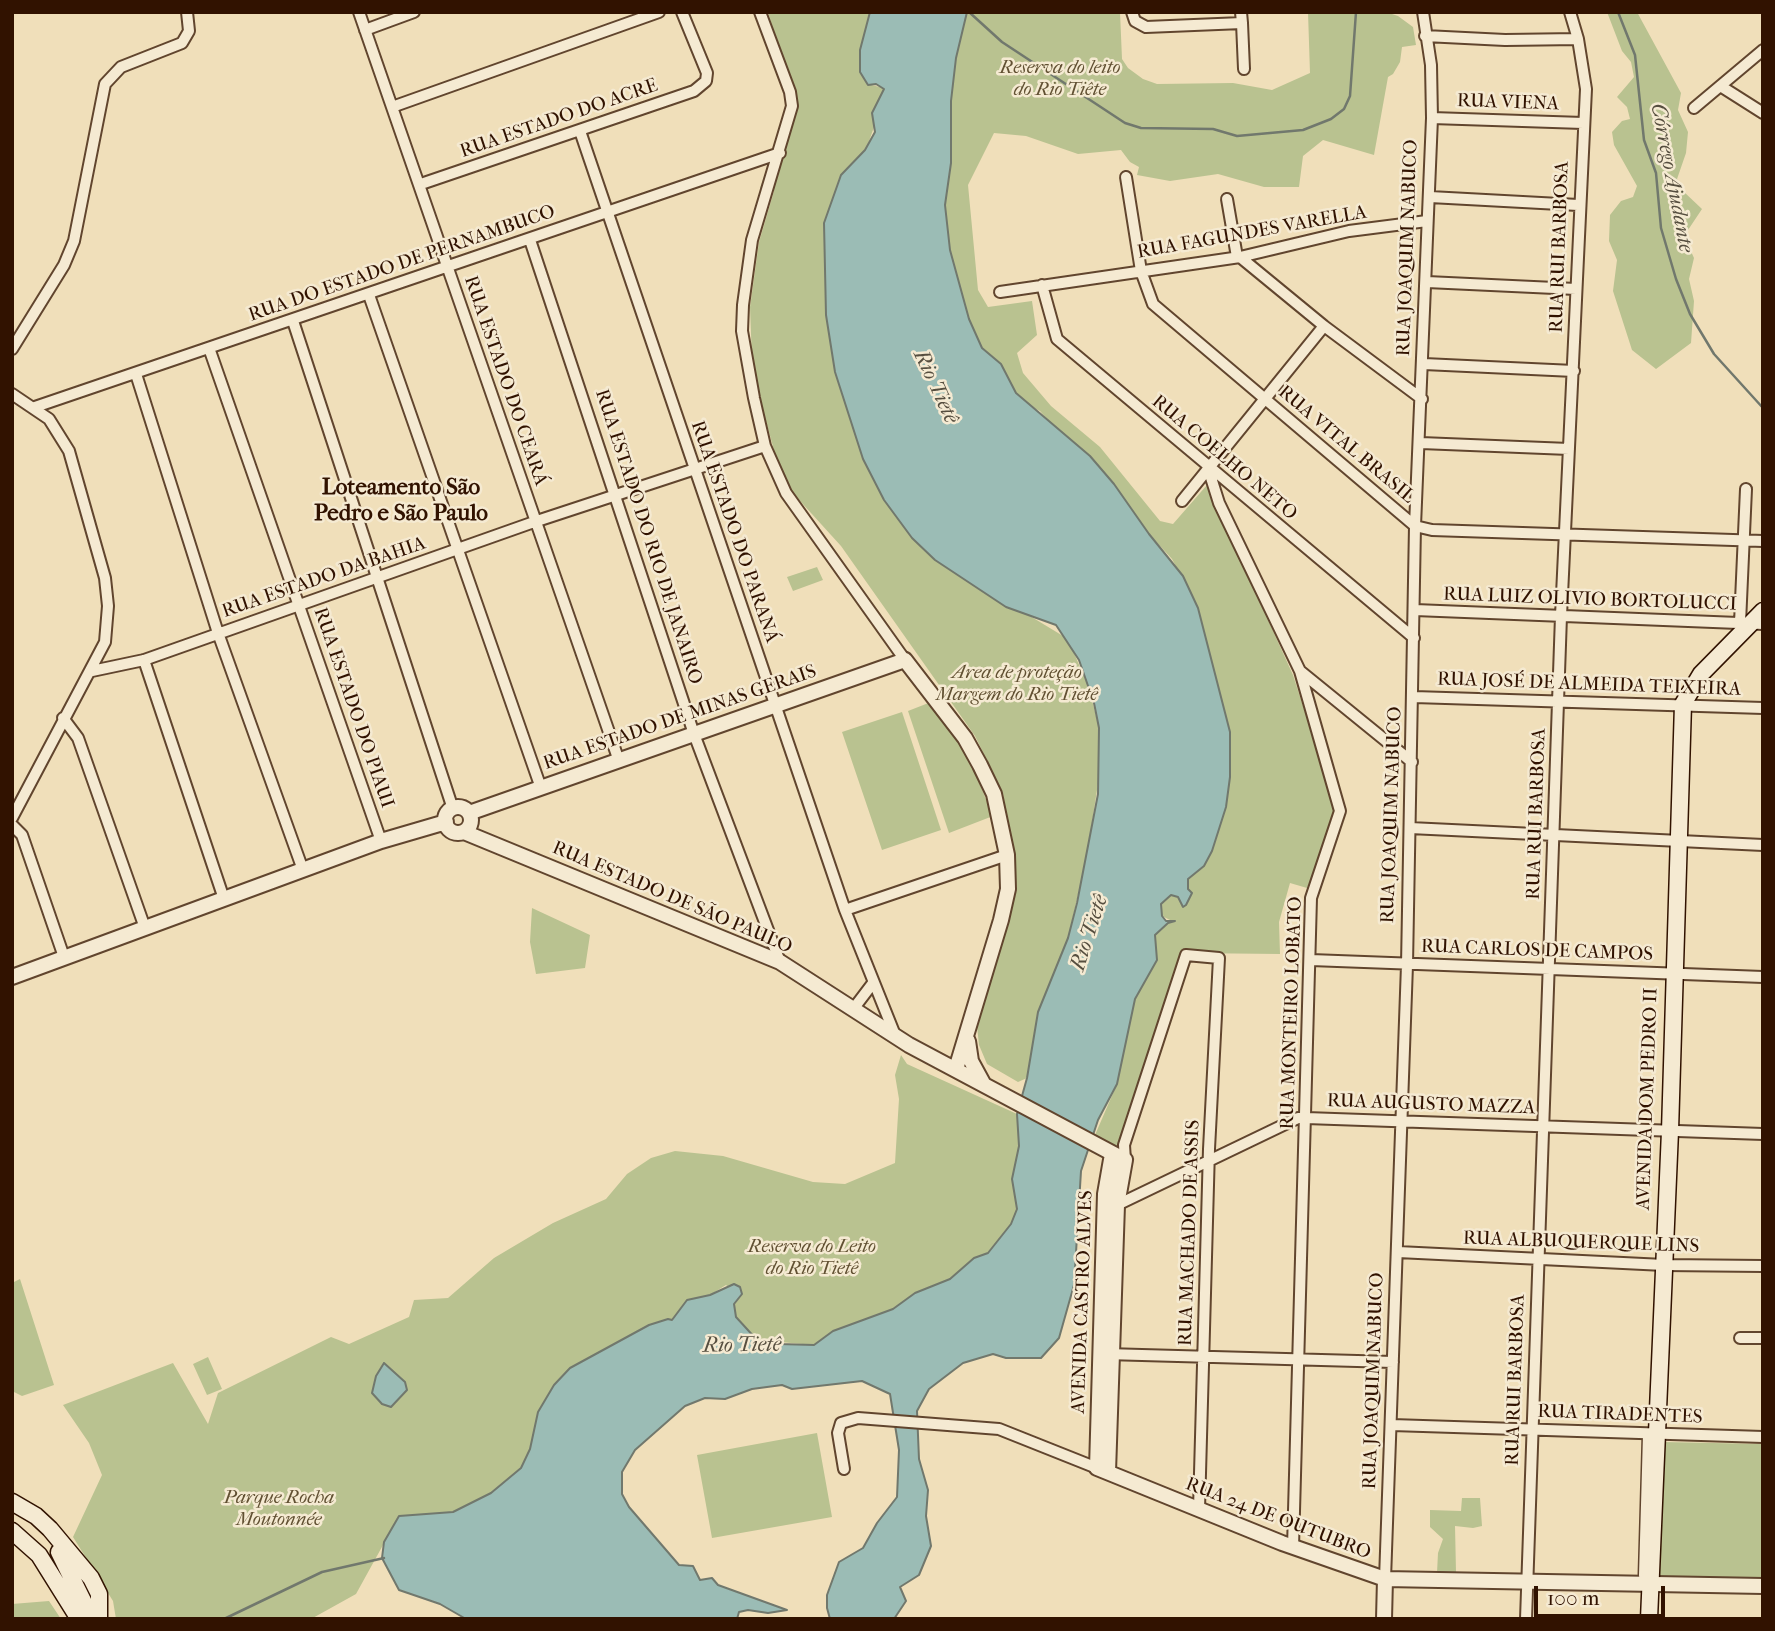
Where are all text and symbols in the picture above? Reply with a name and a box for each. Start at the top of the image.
park label: Reserva do leito do Rio Tiête [999,57,1121,101]
street label: RUA ESTADO DO ACRE [457,74,661,164]
street label: RUA VIENA [1457,90,1559,116]
water label: Córrego Ajudante [1644,101,1698,255]
street label: RUA JOAQUIM NABUCO [1393,139,1423,357]
street label: RUA RUI BARBOSA [1546,161,1574,333]
street label: RUA DO ESTADO DE PERNAMBUCO [246,201,558,327]
street label: RUA FAGUNDES VARELLA [1135,202,1369,264]
street label: RUA ESTADO DO CEARÁ [458,273,552,489]
water label: Rio Tietê [907,346,963,428]
street label: RUA VITAL BRASIL [1273,381,1419,509]
street label: RUA ESTADO DO RIO DE JANAIRO [589,387,707,687]
street label: RUA COELHO NETO [1147,391,1301,525]
street label: RUA ESTADO DO PARANÁ [685,418,783,646]
district label: Loteamento São Pedro e São Paulo [314,474,488,528]
street label: RUA ESTADO DA BAHIA [219,532,429,624]
street label: RUA LUIZ OLIVIO BORTOLUCCI [1443,583,1737,617]
street label: RUA ESTADO DO PIAUI [308,605,398,811]
street label: RUA ESTADO DE MINAS GERAIS [540,660,820,776]
park label: Area de proteção Margem do Rio Tietê [936,662,1098,706]
street label: RUA JOSÉ DE ALMEIDA TEIXEIRA [1437,668,1741,702]
street label: RUA JOAQUIM NABUCO [1377,706,1407,924]
street label: RUA RUI BARBOSA [1523,728,1551,900]
street label: RUA ESTADO DE SÃO PAULO [549,837,795,959]
water label: Rio Tietê [1066,892,1114,974]
street label: RUA MONTEIRO LOBATO [1277,896,1307,1130]
street label: RUA CARLOS DE CAMPOS [1421,936,1653,966]
street label: AVENIDA DOM PEDRO II [1633,987,1663,1211]
street label: RUA AUGUSTO MAZZA [1326,1090,1536,1120]
street label: RUA MACHADO DE ASSIS [1175,1119,1205,1347]
street label: AVENIDA CASTRO ALVES [1068,1190,1098,1414]
street label: RUA ALBUQUERQUE LINS [1462,1227,1700,1259]
park label: Reserva do Leito do Rio Tietê [748,1236,876,1280]
street label: RUA JOAQUIM NABUCO [1359,1272,1389,1490]
street label: RUA RUI BARBOSA [1502,1294,1530,1466]
water label: Rio Tietê [703,1333,781,1359]
street label: RUA TIRADENTES [1537,1401,1703,1429]
street label: RUA 24 DE OUTUBRO [1182,1473,1374,1565]
park label: Parque Rocha Moutonnée [224,1487,334,1531]
scale bar [1537,1572,1668,1616]
text: 100 m [1547,1586,1600,1610]

